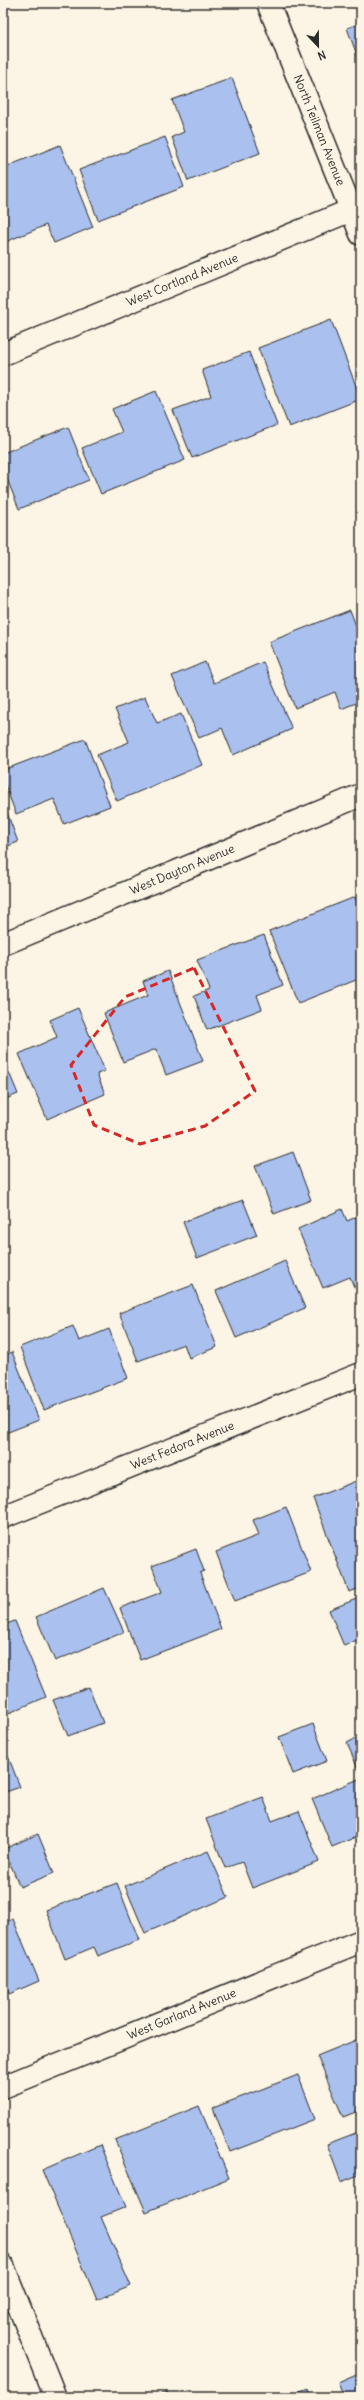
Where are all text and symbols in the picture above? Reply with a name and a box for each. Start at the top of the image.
north arrow [298,26,338,66]
text: N [316,47,328,63]
street label: North Teilman Avenue [291,72,349,188]
street label: West Cortland Avenue [124,250,240,309]
street label: West Dayton Avenue [127,840,237,897]
street label: West Fedora Avenue [128,1417,236,1472]
street label: West Garland Avenue [125,1985,238,2043]

